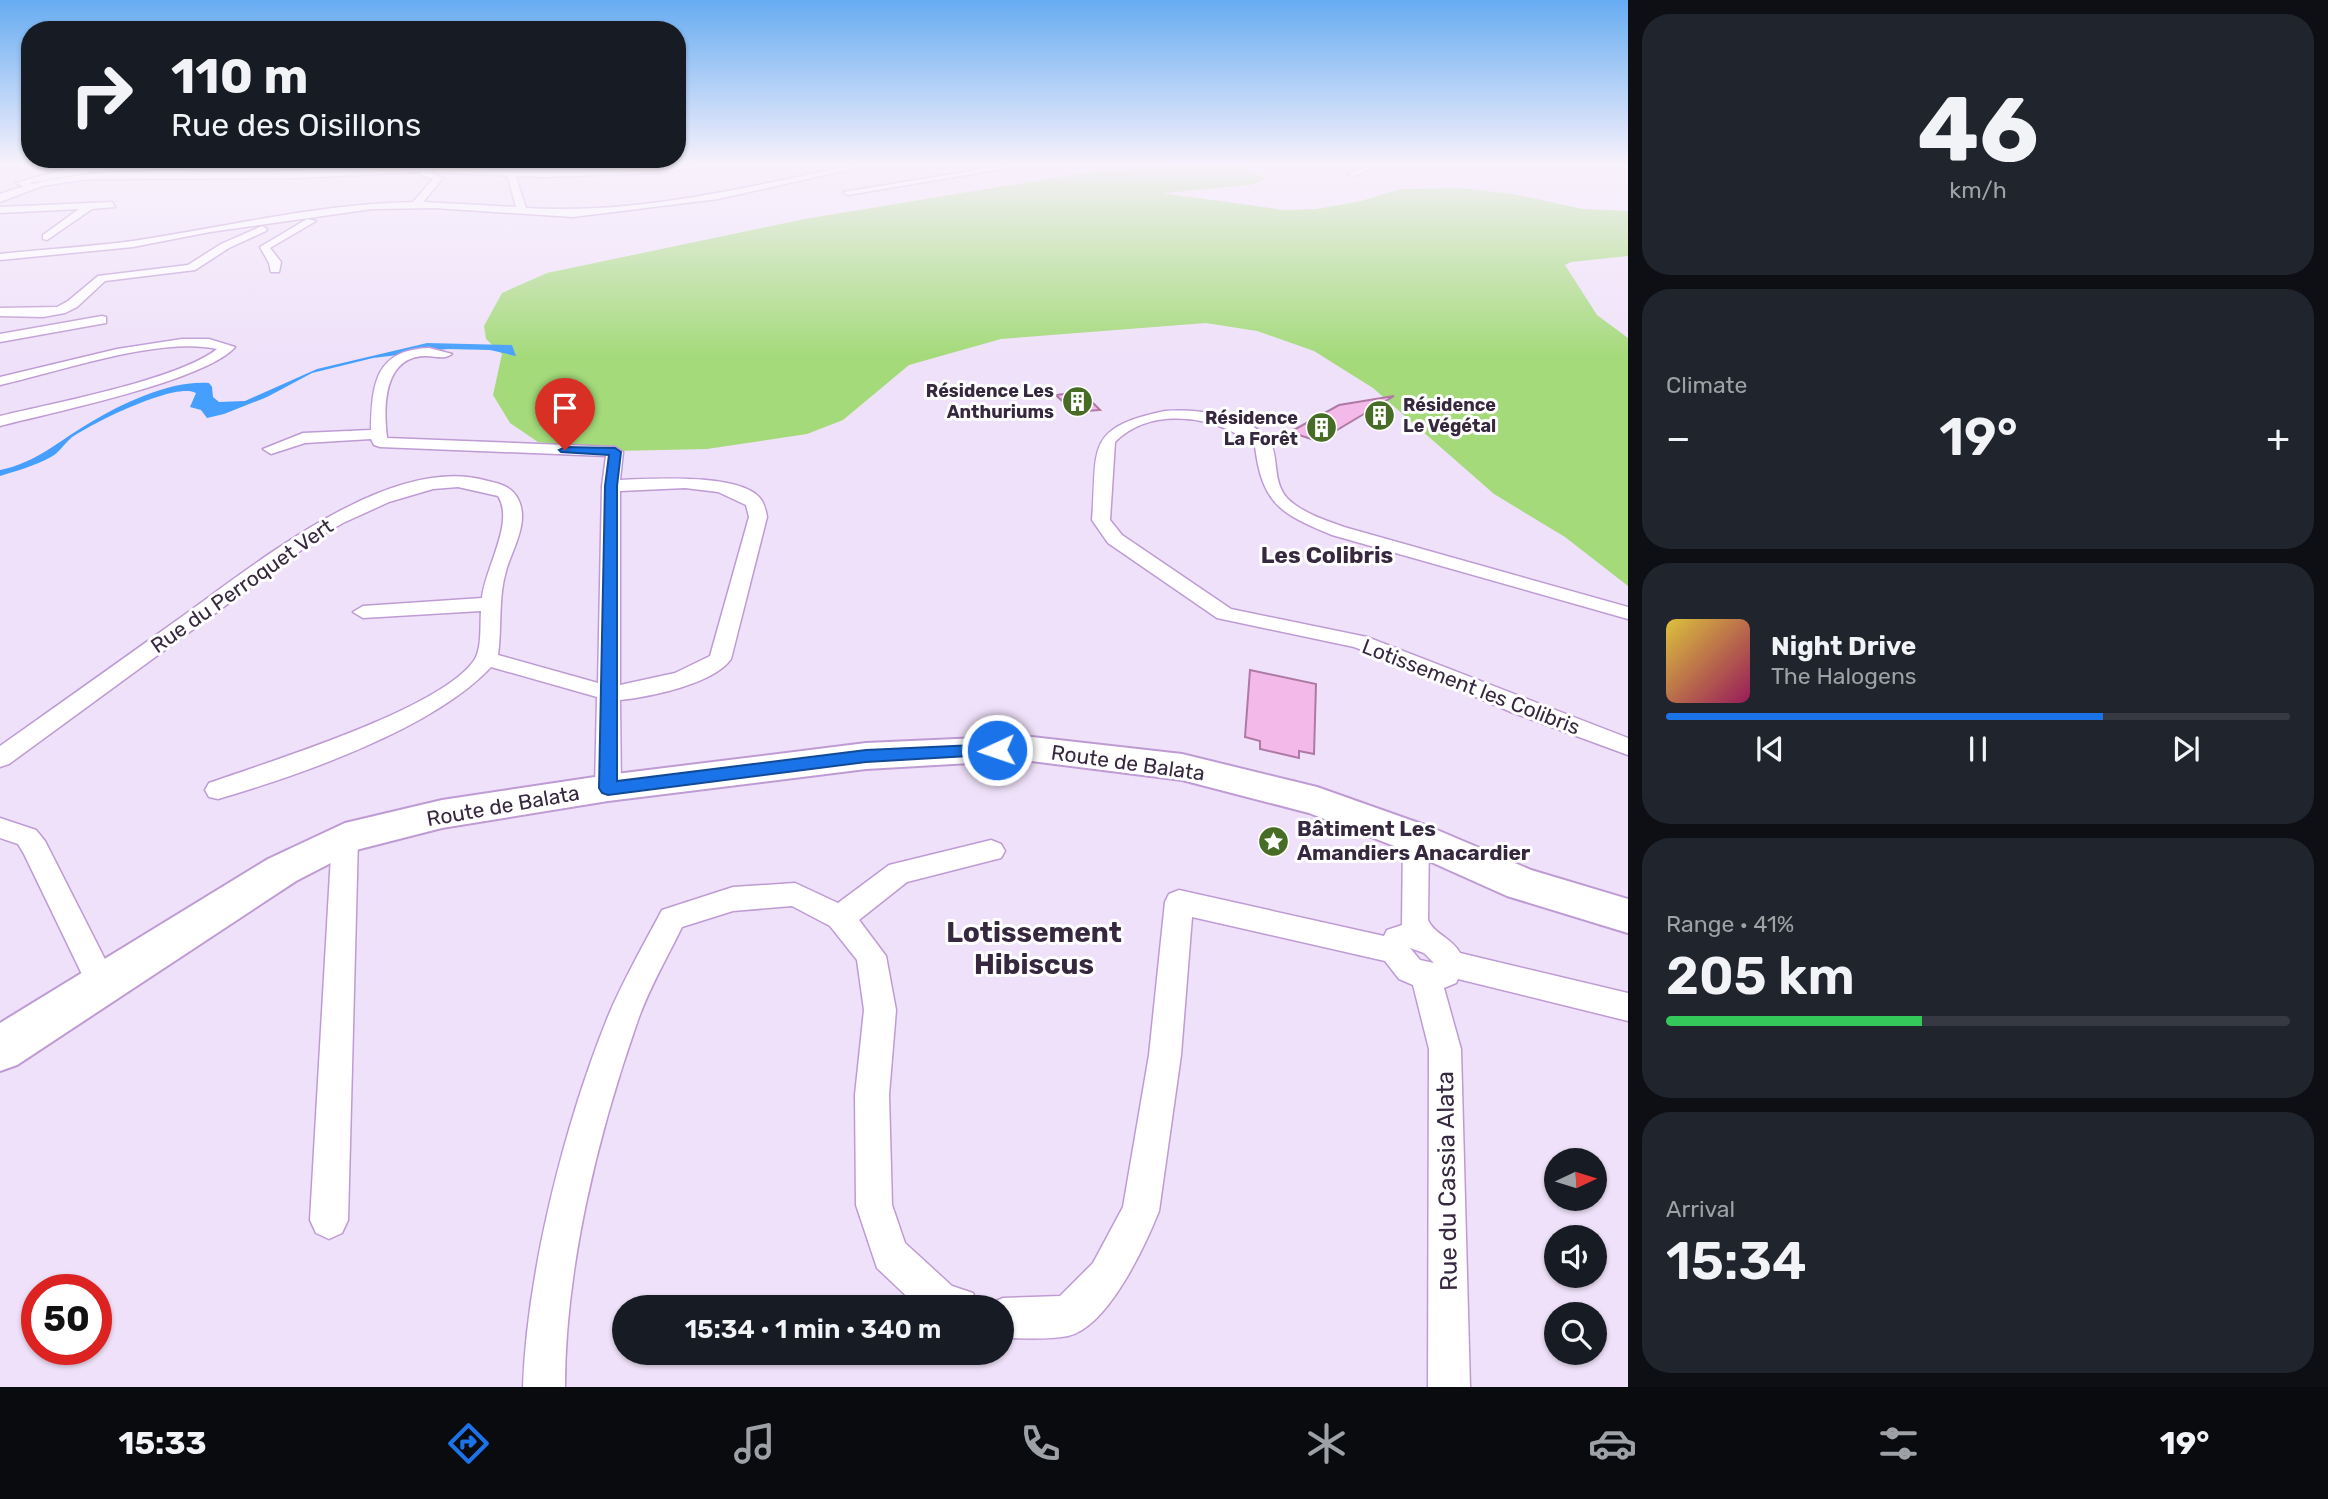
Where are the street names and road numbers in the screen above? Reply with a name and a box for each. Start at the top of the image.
street label: Rue du Perroquet Vert [146,513,338,658]
street label: Lotissement les Colibris [1359,633,1584,740]
street label: Route de Balata [1050,739,1206,786]
street label: Route de Balata [424,780,581,831]
street label: Rue du Cassia Alata [1431,1071,1463,1291]

